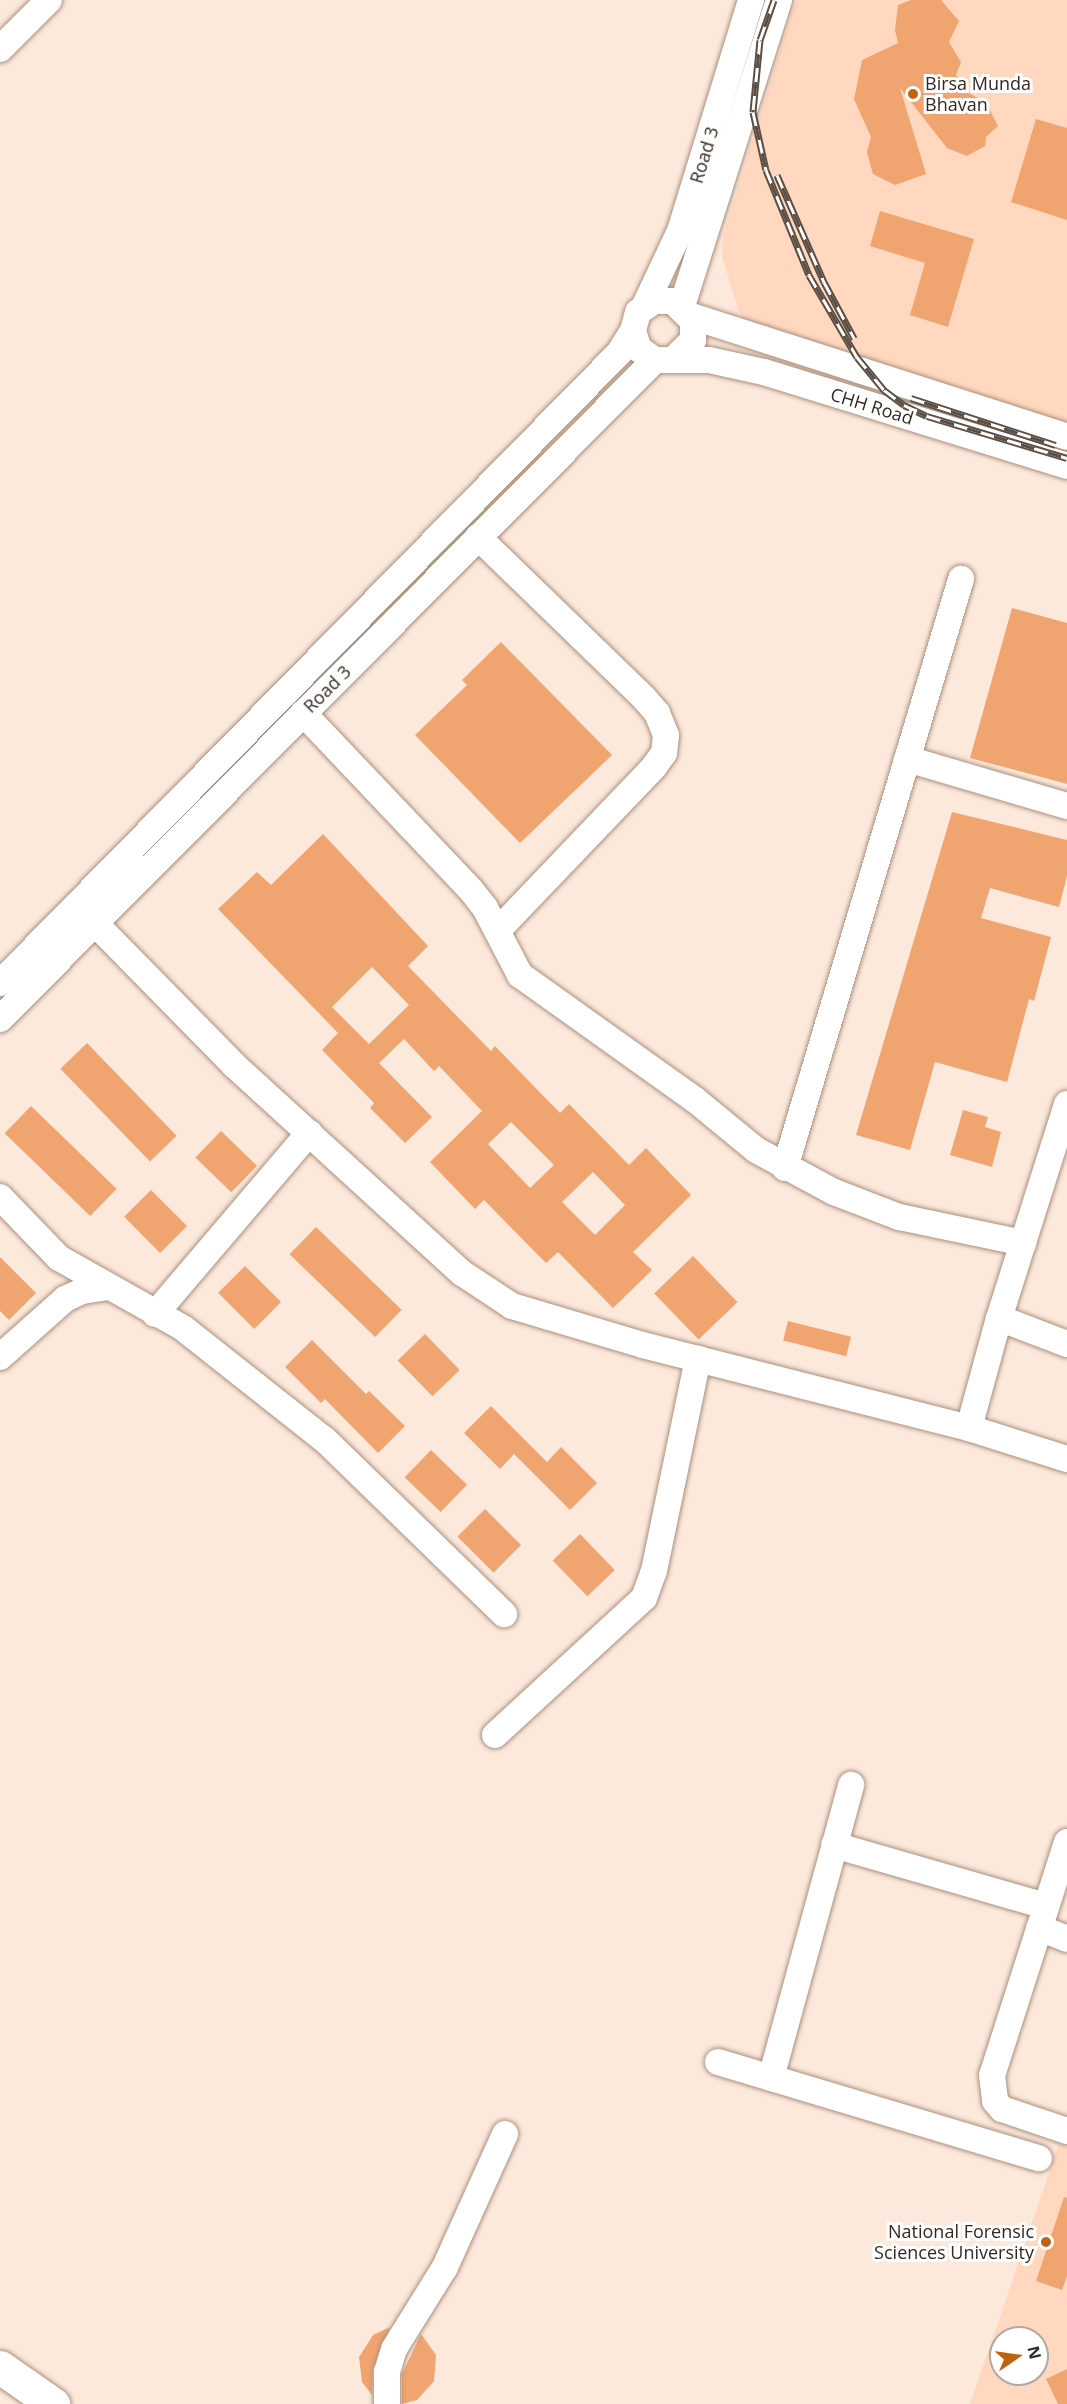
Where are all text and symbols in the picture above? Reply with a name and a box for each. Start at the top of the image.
place label: Birsa Munda Bhavan [925,73,1031,116]
marker: Birsa Munda Bhavan [906,87,920,101]
street label: Road 3 [685,124,723,186]
street label: CHH Road [828,383,916,429]
street label: Road 3 [299,661,355,717]
place label: National Forensic Sciences University [874,2221,1034,2264]
marker: National Forensic Sciences University [1039,2235,1053,2249]
north arrow [989,2326,1049,2386]
text: N [1022,2344,1047,2361]

